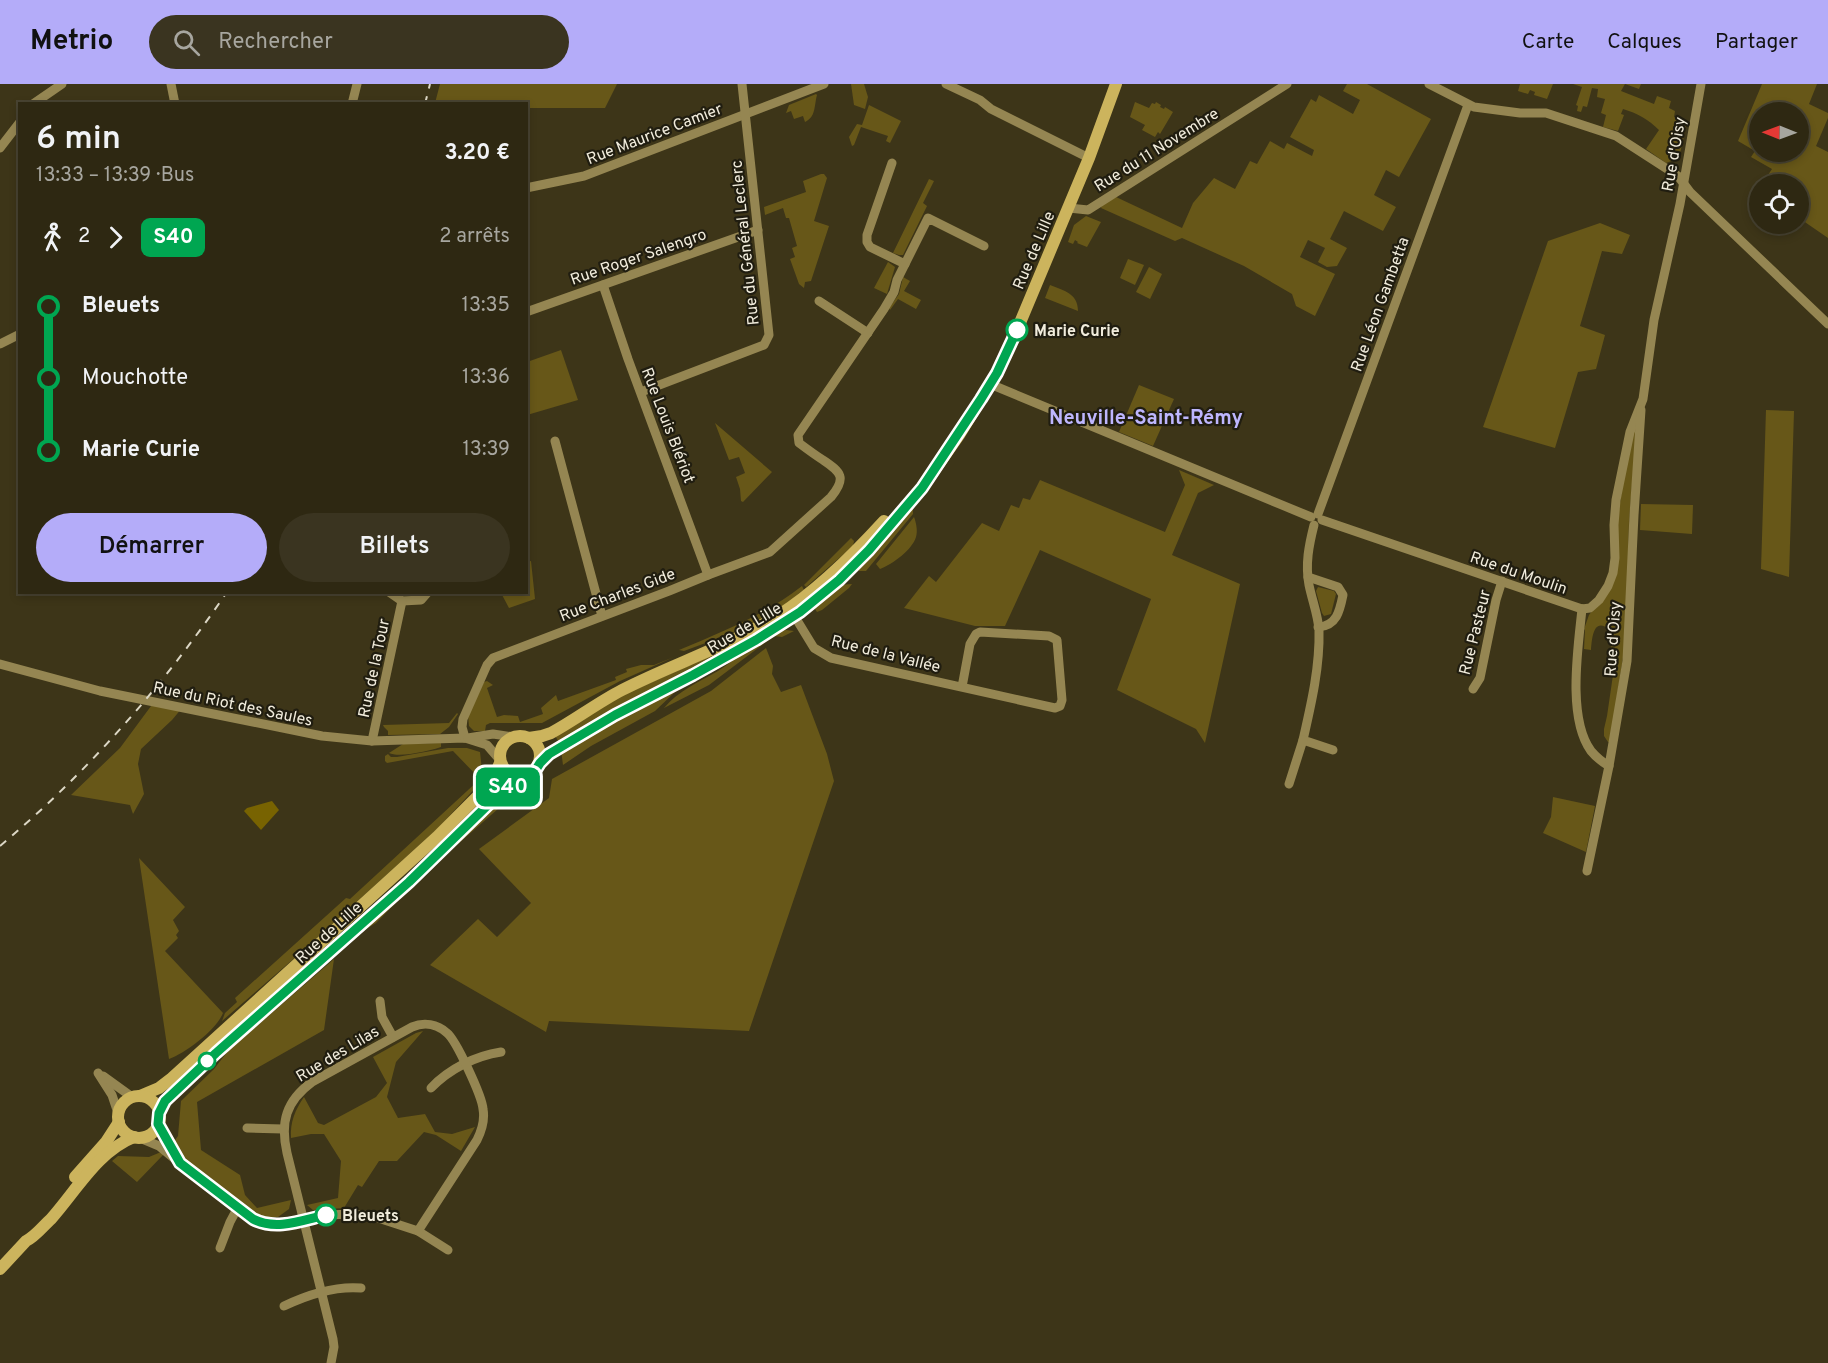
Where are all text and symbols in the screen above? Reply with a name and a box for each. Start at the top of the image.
search box [149,15,569,69]
text: Metrio [30,24,113,60]
icon: search [170,26,203,59]
text: Rechercher [218,29,333,56]
text: Carte [1522,29,1574,56]
text: Calques [1607,29,1682,56]
text: Partager [1715,29,1798,56]
street label: Rue Maurice Camier [584,100,725,170]
north arrow [1749,102,1809,162]
map controls [1749,102,1809,234]
street label: Rue du 11 Novembre [1091,104,1223,197]
street label: Rue d'Oisy [1659,115,1691,193]
text: 6 min [36,119,121,161]
text: 3.20 € [445,140,510,167]
street label: Rue du Général Leclerc [727,159,765,326]
text: 13:33 – 13:39 · Bus [36,163,194,189]
button: locate [1749,174,1809,234]
street label: Rue de Lille [1009,209,1060,293]
icon: walk [36,221,69,254]
icon: forward [99,221,132,254]
text: 2 [78,224,90,250]
text: S40 [153,224,193,251]
text: 2 arrêts [439,224,510,250]
street label: Rue Roger Salengro [568,225,710,291]
street label: Rue Léon Gambetta [1347,235,1415,375]
text: Bleuets [82,293,160,320]
text: 13:35 [462,293,510,319]
marker: Marie Curie [1006,319,1028,341]
place label: Marie Curie [1034,322,1120,342]
text: Mouchotte [82,365,188,392]
text: 13:36 [462,365,510,391]
street label: Rue Louis Blériot [636,365,698,486]
district label: Neuville-Saint-Rémy [1049,406,1243,432]
text: Marie Curie [82,437,200,464]
text: 13:39 [462,437,510,463]
button: Démarrer [36,513,267,582]
button: Billets [279,513,510,582]
street label: Rue du Moulin [1467,548,1570,600]
street label: Rue Charles Gide [557,565,678,627]
street label: Rue Pasteur [1456,588,1496,677]
street label: Rue de Lille [704,599,786,659]
street label: Rue d'Oisy [1601,601,1627,678]
street label: Rue de la Tour [355,617,395,720]
street label: Rue de la Vallée [829,632,942,678]
street label: Rue du Riot des Saules [151,678,314,732]
line badge: S40 [474,768,542,806]
text: S40 [488,774,528,801]
street label: Rue de Lille [292,898,367,969]
street label: Rue des Lilas [293,1022,383,1087]
unlabelled marker [198,1052,216,1070]
marker: Bleuets [315,1204,337,1226]
place label: Bleuets [342,1207,399,1227]

